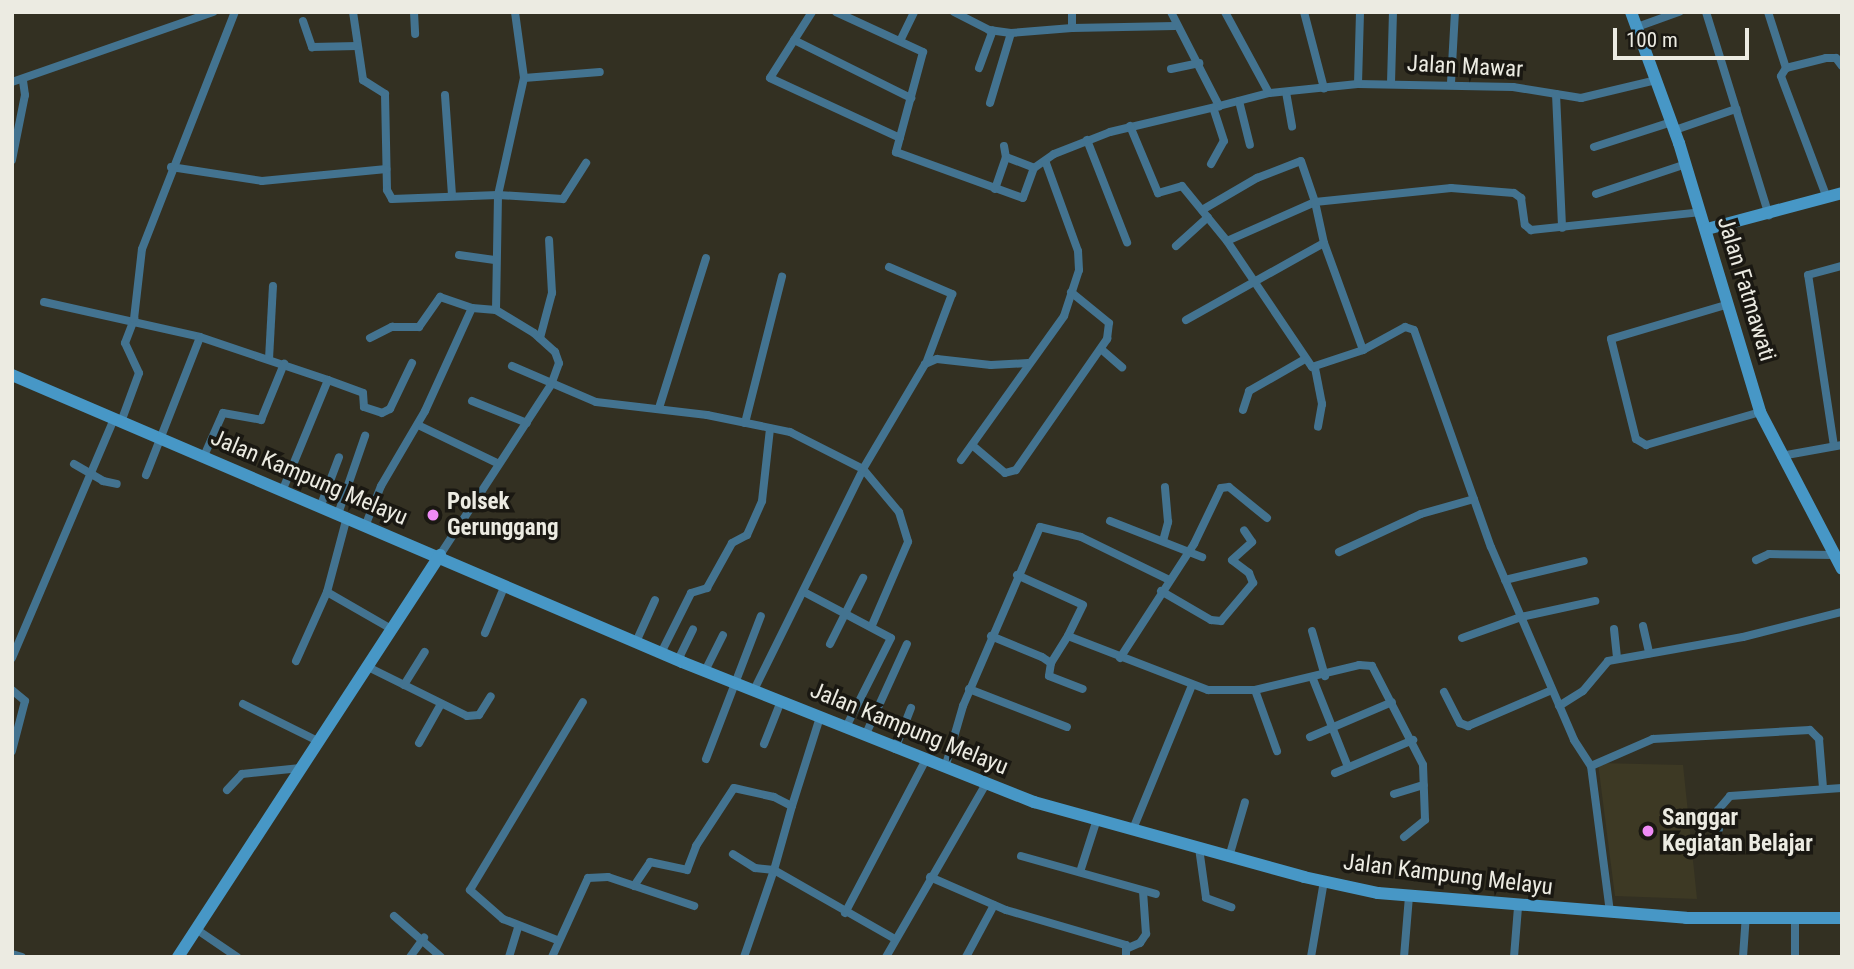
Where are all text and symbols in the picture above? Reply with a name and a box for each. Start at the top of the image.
scale bar [1616,14,1752,58]
text: 100 m [1626,28,1678,52]
street label: Jalan Mawar [1406,50,1524,84]
street label: Jalan Fatmawati [1711,213,1781,365]
street label: Jalan Kampung Melayu [207,424,411,532]
place label: Polsek Gerunggang [447,488,559,542]
marker: Polsek Gerunggang [425,507,441,523]
street label: Jalan Kampung Melayu [806,677,1012,781]
place label: Sanggar Kegiatan Belajar [1662,804,1813,858]
marker: Sanggar Kegiatan Belajar [1640,823,1656,839]
street label: Jalan Kampung Melayu [1342,848,1554,902]

